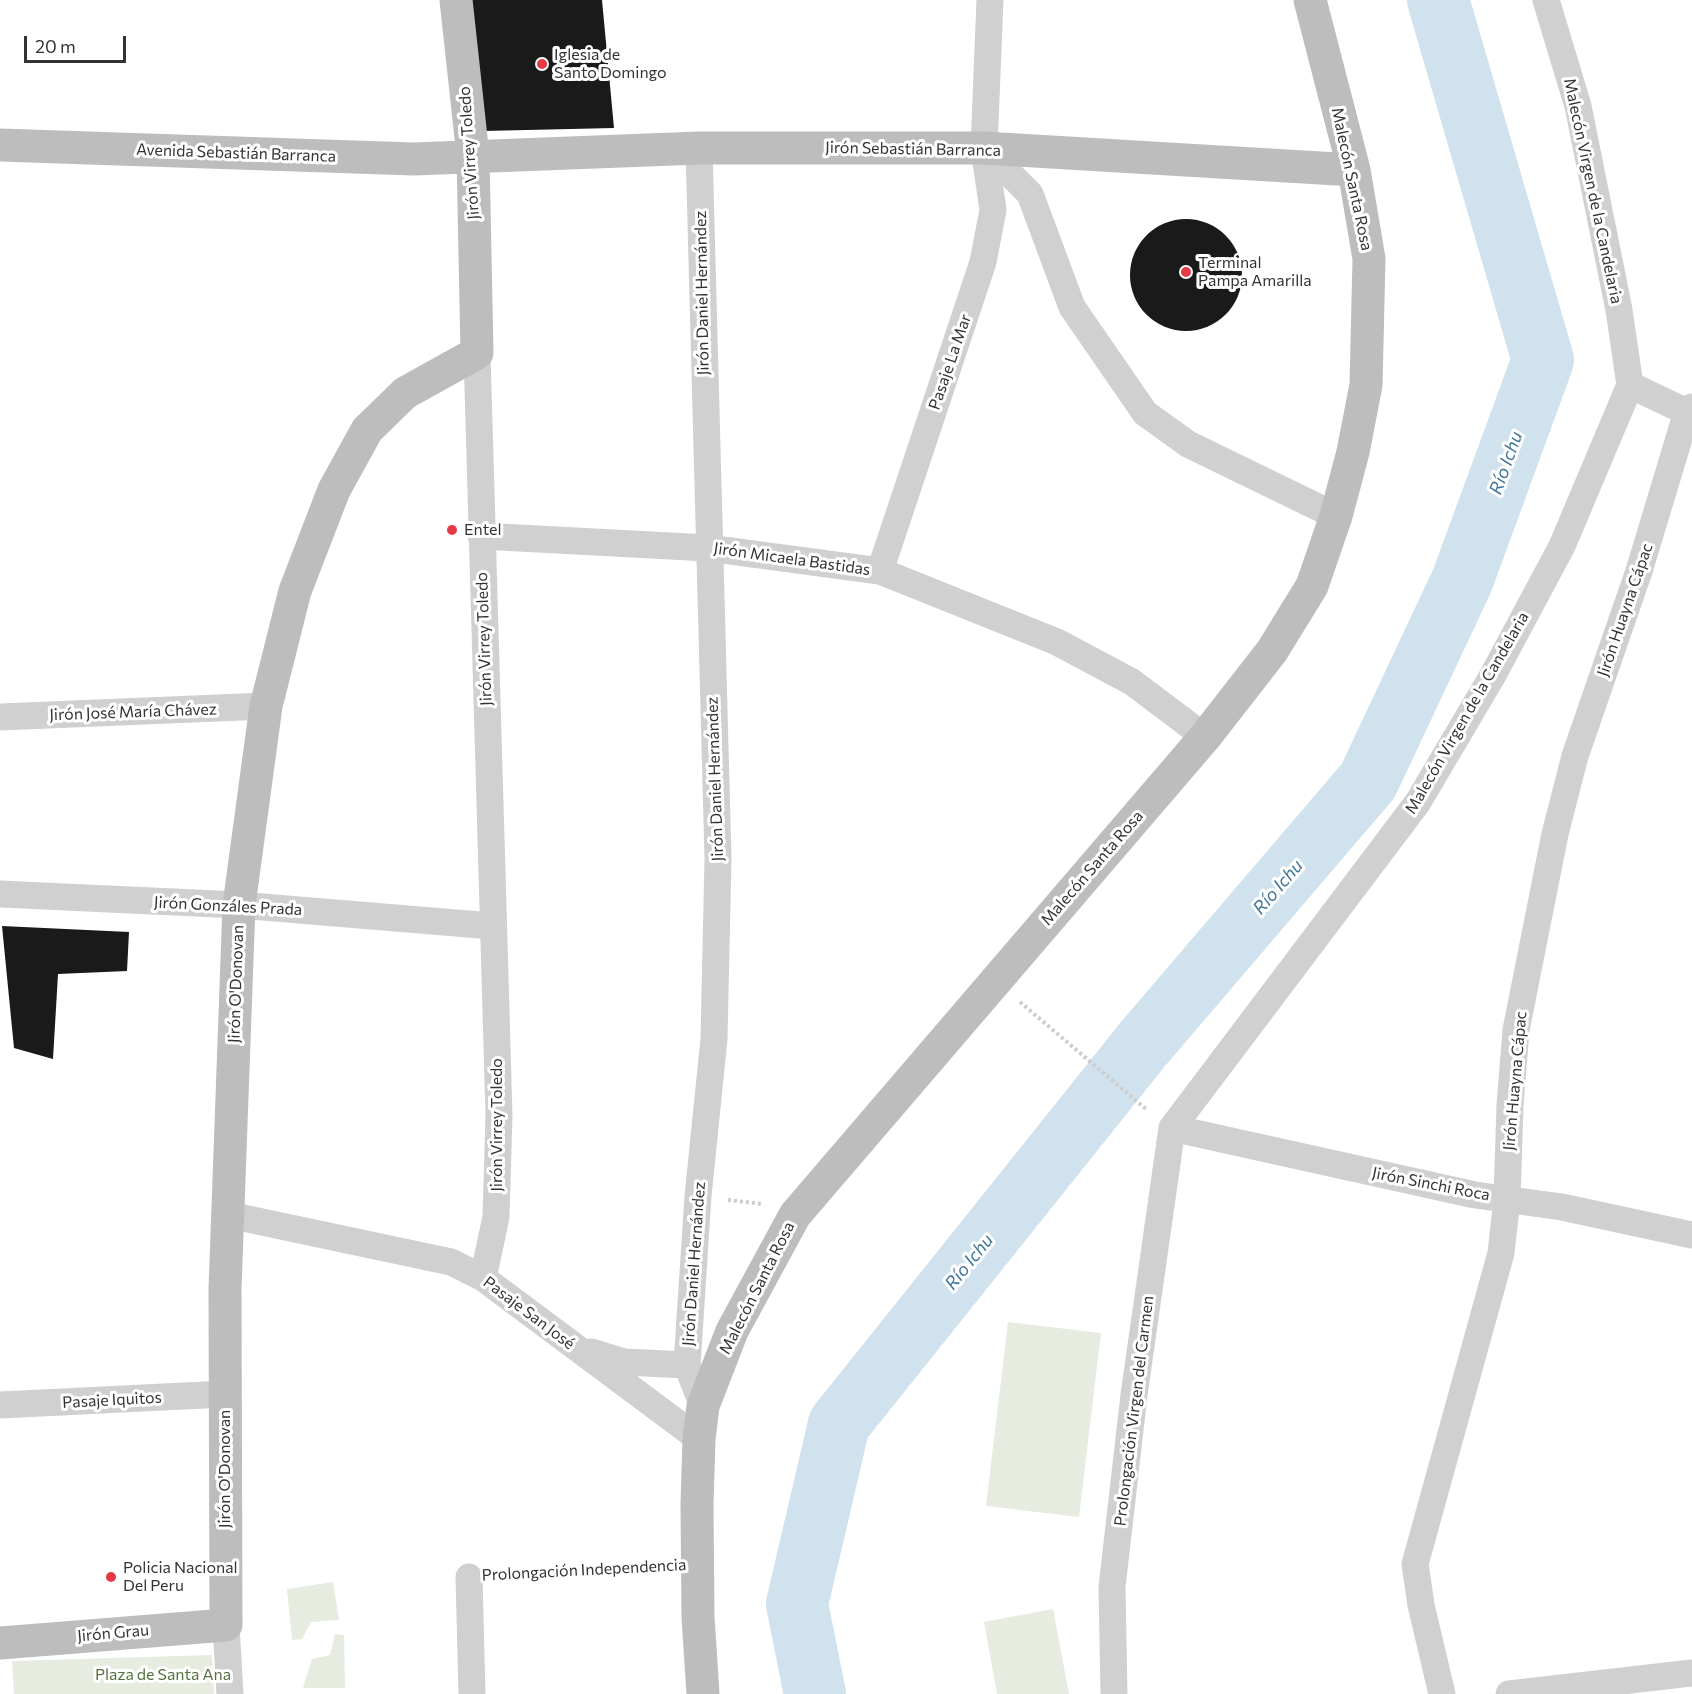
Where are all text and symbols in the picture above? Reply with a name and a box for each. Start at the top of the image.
scale bar [27,24,129,62]
text: 20 m [35,35,76,57]
place label: Iglesia de Santo Domingo [554,45,667,83]
marker: Iglesia de Santo Domingo [535,57,549,71]
street label: Malecón Virgen de la Candelaria [1560,76,1626,306]
street label: Jirón Virrey Toledo [455,86,483,220]
street label: Malecón Santa Rosa [1327,106,1377,252]
street label: Jirón Sebastián Barranca [825,138,1001,160]
street label: Avenida Sebastián Barranca [136,140,336,166]
street label: Jirón Daniel Hernández [691,210,713,376]
place label: Terminal Pampa Amarilla [1198,253,1312,291]
marker: Terminal Pampa Amarilla [1179,265,1193,279]
street label: Pasaje La Mar [925,312,975,412]
water label: Río Ichu [1485,429,1527,497]
place label: Entel [464,520,502,540]
marker: Entel [445,523,459,537]
street label: Jirón Micaela Bastidas [713,539,871,579]
street label: Jirón Huayna Cápac [1593,541,1657,679]
street label: Jirón Virrey Toledo [472,572,496,706]
street label: Malecón Virgen de la Candelaria [1401,609,1533,817]
street label: Jirón Daniel Hernández [703,696,727,862]
street label: Jirón José María Chávez [49,699,217,725]
street label: Malecón Santa Rosa [1037,807,1147,929]
water label: Río Ichu [1248,855,1308,919]
street label: Jirón Gonzáles Prada [153,893,303,919]
street label: Jirón O'Donovan [224,925,248,1043]
street label: Jirón Huayna Cápac [1499,1011,1531,1151]
street label: Jirón Virrey Toledo [487,1058,507,1192]
street label: Jirón Sinchi Roca [1370,1163,1492,1205]
street label: Jirón Daniel Hernández [679,1181,709,1347]
street label: Malecón Santa Rosa [715,1219,799,1357]
water label: Río Ichu [940,1230,998,1294]
street label: Pasaje San José [480,1272,578,1354]
street label: Prolongación Virgen del Carmen [1110,1295,1158,1527]
street label: Pasaje Iquitos [62,1388,162,1412]
street label: Jirón O'Donovan [215,1410,235,1528]
street label: Prolongación Independencia [481,1555,687,1585]
place label: Policia Nacional Del Peru [123,1558,238,1596]
marker: Policia Nacional Del Peru [104,1570,118,1584]
street label: Jirón Grau [76,1620,150,1646]
park label: Plaza de Santa Ana [95,1665,231,1685]

